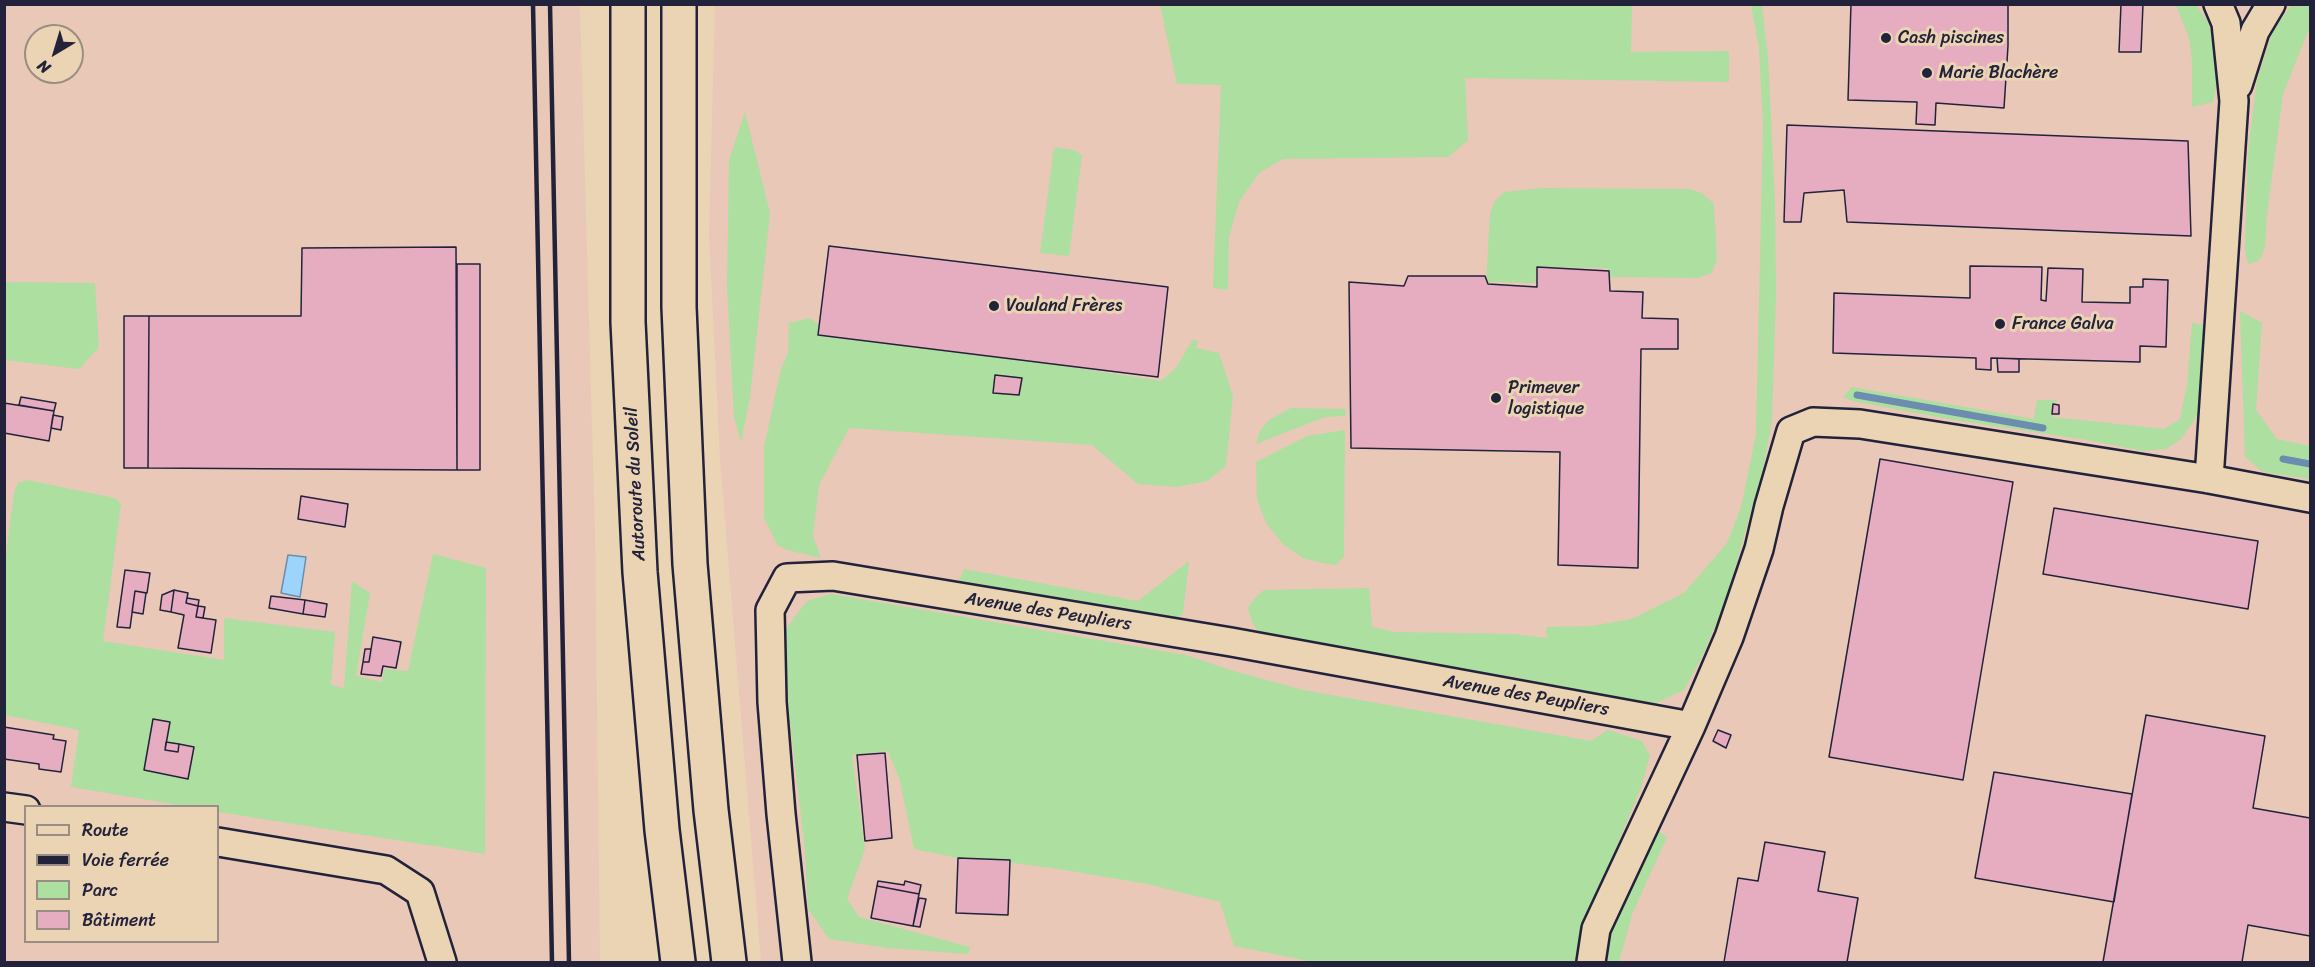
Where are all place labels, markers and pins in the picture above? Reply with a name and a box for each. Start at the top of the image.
place label: Cash piscines [1898,27,2004,49]
marker: Cash piscines [1879,31,1893,45]
place label: Marie Blachère [1939,62,2058,84]
marker: Marie Blachère [1920,66,1934,80]
place label: Vouland Frères [1006,295,1122,317]
marker: Vouland Frères [987,299,1001,313]
place label: France Galva [2012,313,2114,335]
marker: France Galva [1993,317,2007,331]
place label: Primever logistique [1508,377,1584,420]
marker: Primever logistique [1489,391,1503,405]

